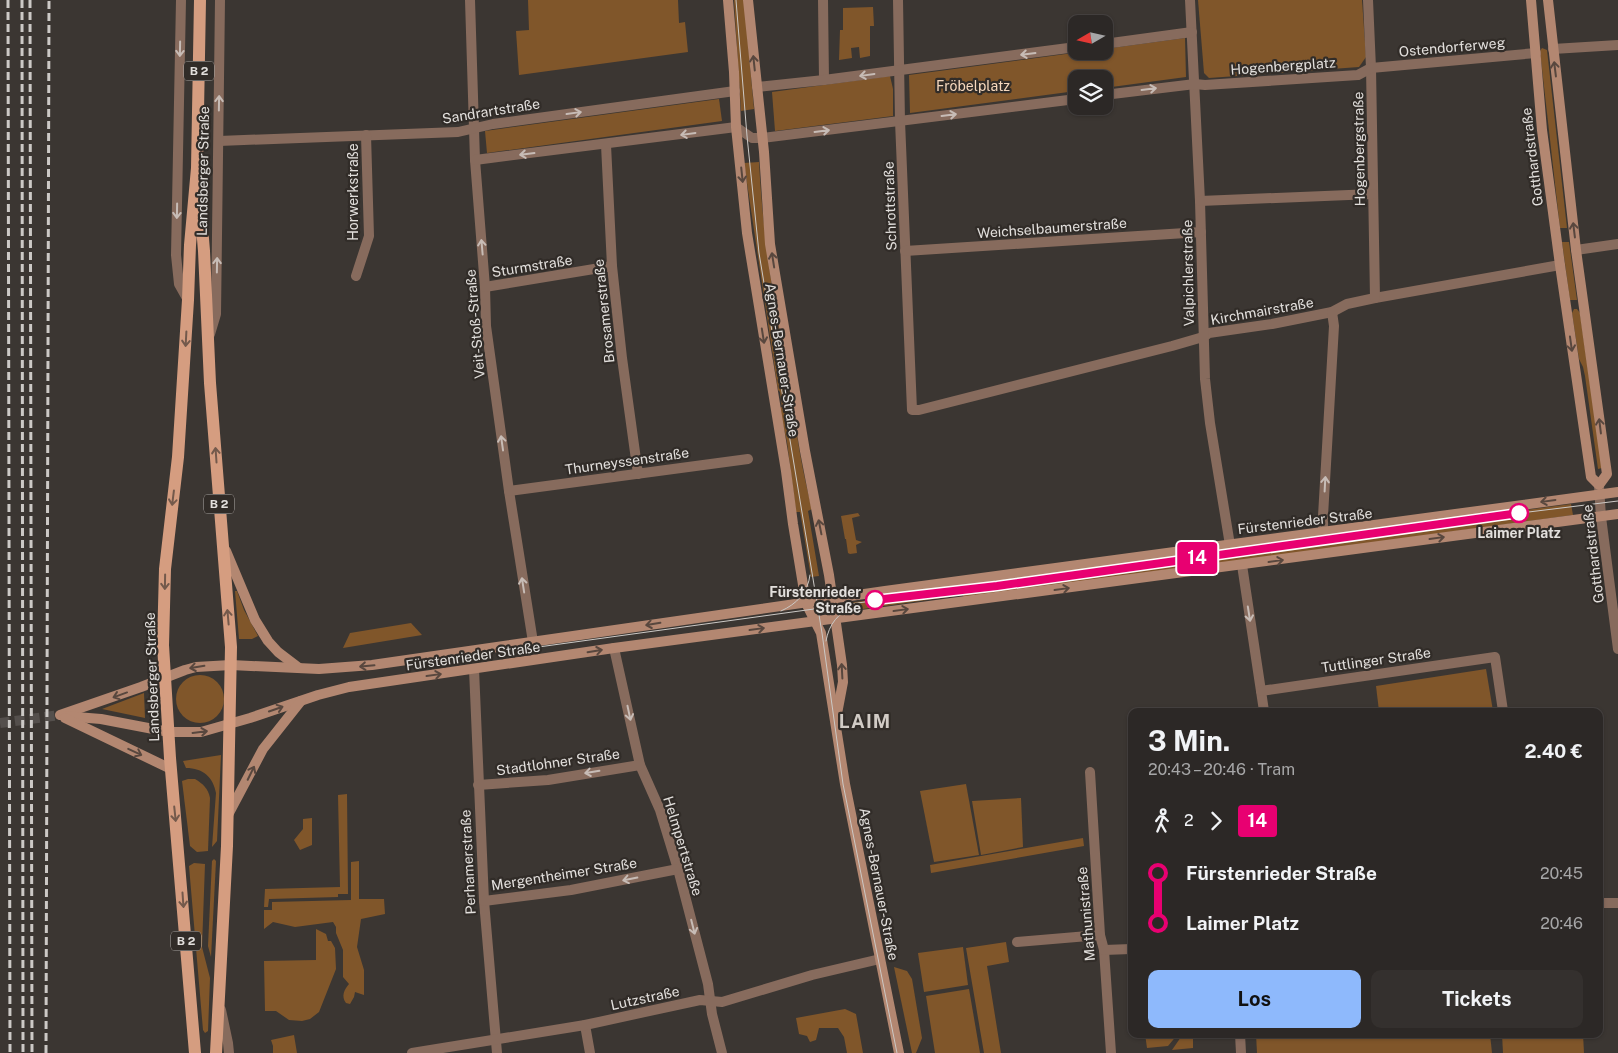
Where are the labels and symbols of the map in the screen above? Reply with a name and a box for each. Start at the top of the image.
north arrow [1068,15,1112,60]
street label: Ostendorferweg [1398,34,1506,60]
one-way arrow [175,40,185,56]
one-way arrow [1020,49,1036,59]
street label: Hogenbergplatz [1230,54,1336,78]
one-way arrow [750,56,759,72]
road number: B 2 [184,61,214,80]
one-way arrow [1550,61,1560,77]
one-way arrow [859,70,875,80]
park label: Fröbelplatz [936,78,1010,94]
one-way arrow [1141,84,1157,94]
street label: Hogenbergstraße [1350,92,1368,206]
one-way arrow [214,95,224,112]
street label: Sandrartstraße [441,95,541,127]
street label: Landsberger Straße [194,106,212,236]
street label: Gotthardstraße [1518,107,1546,207]
one-way arrow [566,108,582,118]
one-way arrow [940,110,956,120]
one-way arrow [814,126,830,136]
one-way arrow [680,129,696,139]
street label: Horwerkstraße [345,143,361,241]
one-way arrow [519,149,535,159]
street label: Schrottstraße [880,161,900,251]
one-way arrow [737,167,746,183]
one-way arrow [172,202,182,219]
street label: Weichselbaumerstraße [977,215,1127,241]
street label: Valpichlerstraße [1179,219,1197,327]
one-way arrow [1569,223,1579,239]
one-way arrow [477,239,487,255]
street label: Sturmstraße [490,252,574,280]
one-way arrow [767,252,777,268]
one-way arrow [212,258,222,274]
street label: Brosamerstraße [591,258,617,364]
street label: Veit-Stoß-Straße [462,268,488,379]
street label: Agnes-Bernauer-Straße [762,282,802,438]
street label: Kirchmairstraße [1209,294,1315,328]
one-way arrow [759,328,769,344]
one-way arrow [182,331,191,347]
one-way arrow [1567,335,1577,351]
one-way arrow [1595,418,1605,434]
one-way arrow [497,435,507,451]
street label: Thurneyssenstraße [564,444,690,478]
one-way arrow [211,447,220,463]
one-way arrow [1320,476,1329,492]
one-way arrow [168,489,178,505]
road number: B 2 [204,494,234,514]
one-way arrow [1540,497,1556,507]
marker: Laimer Platz [1509,503,1529,523]
street label: Gotthardstraße [1579,504,1607,604]
street label: Fürstenrieder Straße [1237,505,1373,537]
one-way arrow [815,519,825,535]
place label: Laimer Platz [1477,525,1561,541]
one-way arrow [1428,533,1444,543]
line badge: 14 [1174,542,1220,574]
one-way arrow [1267,556,1283,566]
one-way arrow [160,574,170,590]
one-way arrow [518,577,528,593]
place label: Fürstenrieder Straße [769,584,861,616]
one-way arrow [1054,584,1070,594]
marker: Fürstenrieder Straße [865,590,885,610]
one-way arrow [893,605,909,615]
one-way arrow [1245,605,1255,621]
one-way arrow [223,609,233,625]
street label: Landsberger Straße [142,612,162,742]
one-way arrow [645,620,661,630]
one-way arrow [749,624,765,634]
street label: Fürstenrieder Straße [405,639,541,673]
street label: Tuttlinger Straße [1320,644,1432,676]
one-way arrow [587,646,603,656]
one-way arrow [359,661,375,671]
one-way arrow [190,663,206,673]
one-way arrow [838,664,847,680]
one-way arrow [426,670,442,680]
one-way arrow [112,691,128,700]
one-way arrow [268,704,284,714]
one-way arrow [625,704,634,720]
district label: LAIM [839,710,891,732]
one-way arrow [191,727,207,737]
street label: Stadtlohner Straße [495,745,621,779]
one-way arrow [128,747,143,757]
one-way arrow [246,765,256,780]
one-way arrow [585,768,601,778]
street label: Helmpertstraße [660,794,706,898]
one-way arrow [170,806,180,822]
street label: Agnes-Bernauer-Straße [856,806,902,962]
street label: Perhamerstraße [457,809,479,915]
street label: Mergentheimer Straße [490,855,638,893]
street label: Mathunistraße [1074,866,1098,962]
one-way arrow [623,874,639,884]
one-way arrow [178,892,188,908]
one-way arrow [689,919,698,935]
road number: B 2 [171,931,201,950]
street label: Lutzstraße [609,983,681,1013]

